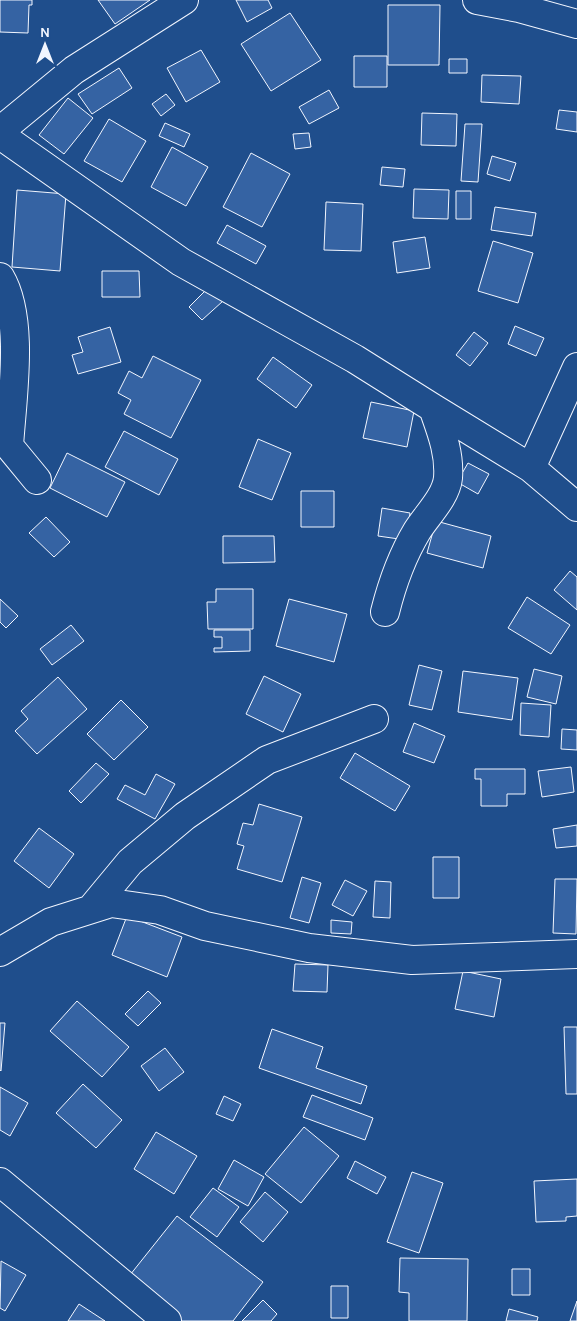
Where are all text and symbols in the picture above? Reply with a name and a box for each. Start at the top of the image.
north arrow [20,20,70,70]
text: N [40,24,50,41]

